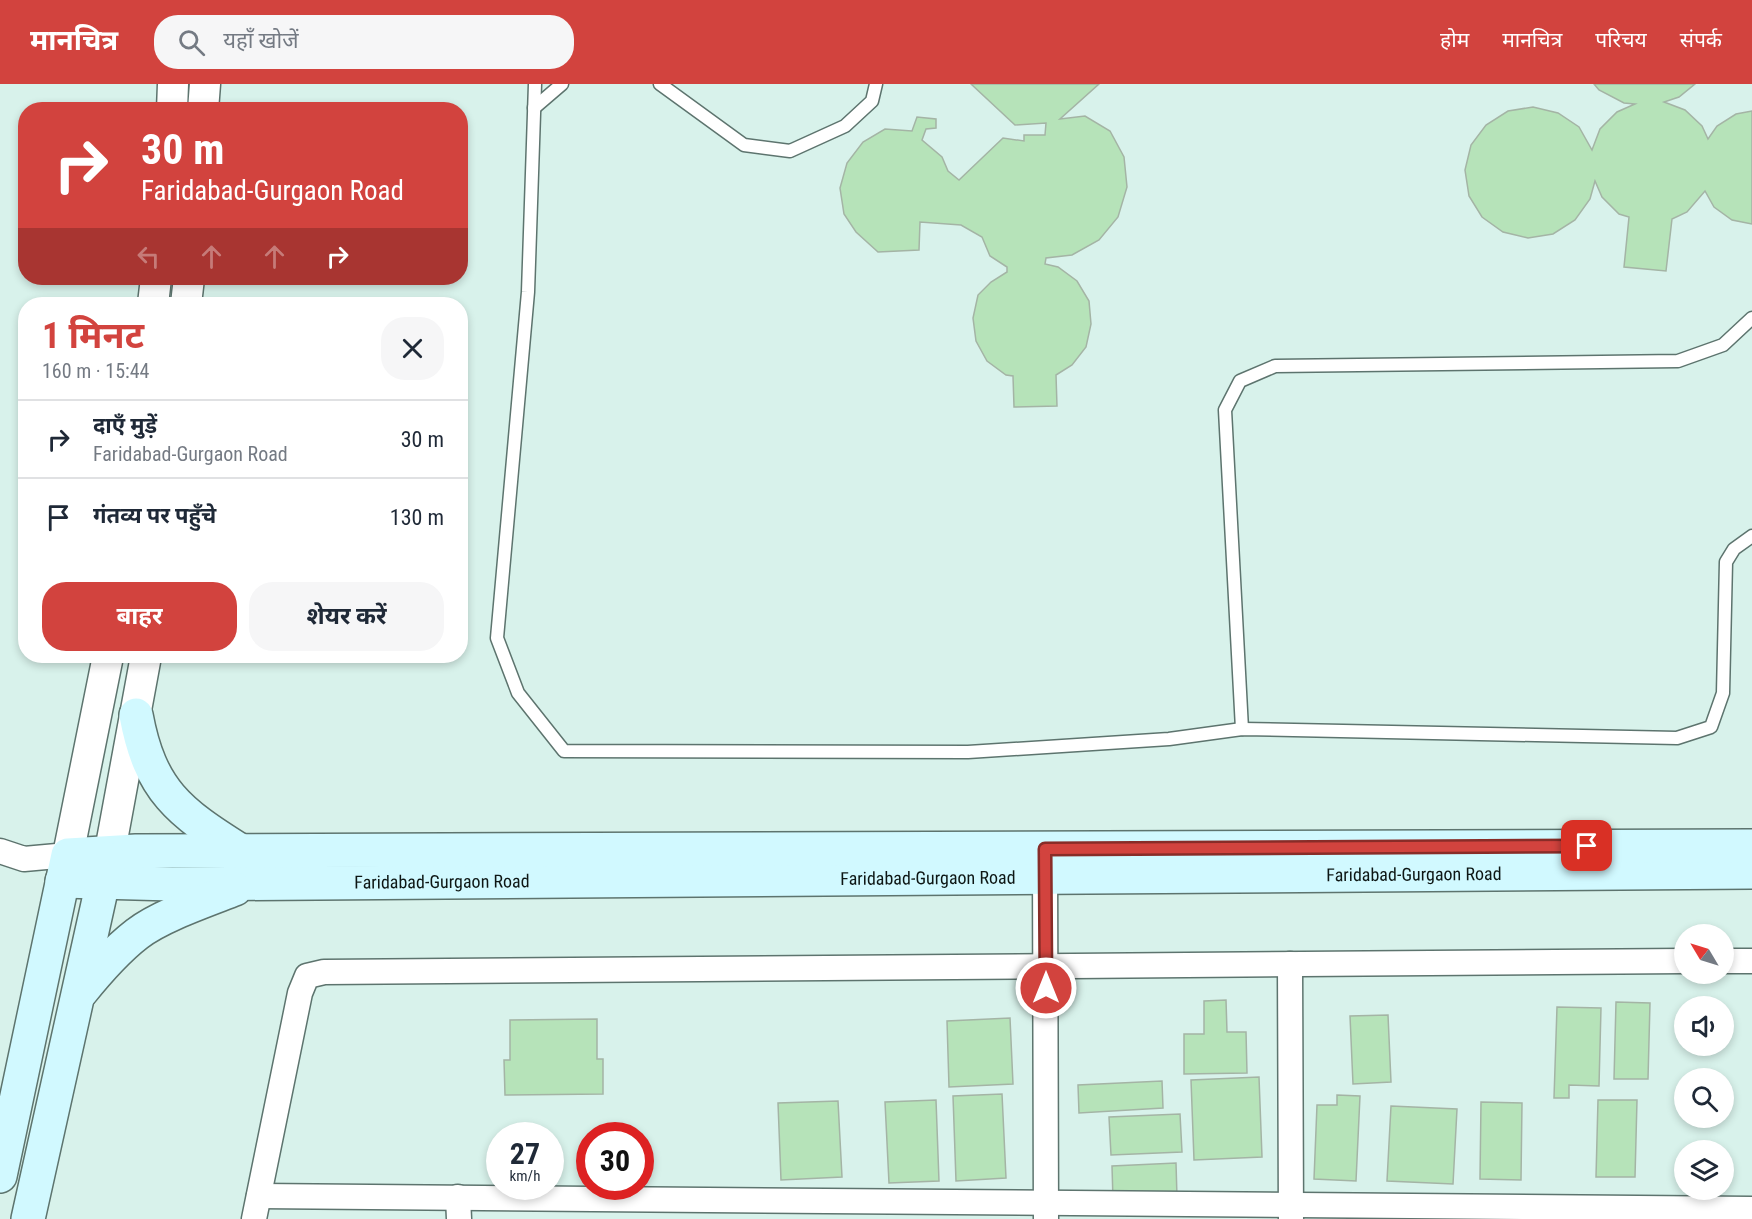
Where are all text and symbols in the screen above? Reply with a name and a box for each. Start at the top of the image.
search box [154,15,574,69]
text: मानचित्र [30,24,118,57]
icon: search [175,26,208,59]
text: यहाँ खोजें [223,28,298,53]
text: होम [1440,28,1469,52]
text: मानचित्र [1502,28,1562,52]
text: परिचय [1595,28,1647,52]
text: संपर्क [1680,28,1722,52]
text: 30 m [141,125,224,174]
icon: right [42,126,120,204]
text: Faridabad-Gurgaon Road [141,175,404,207]
icon: left [132,240,165,273]
icon: ahead [195,240,228,273]
icon: ahead [258,240,291,273]
icon: right [321,240,354,273]
text: 1 मिनट [42,315,144,357]
button: close [381,317,444,380]
text: 160 m · 15:44 [42,359,149,383]
text: दाएँ मुड़ें [93,413,157,438]
icon: right [42,423,75,456]
text: 30 m [401,427,444,452]
text: Faridabad-Gurgaon Road [93,442,288,466]
icon: arrive [42,501,75,534]
text: गंतव्य पर पहुँचे [93,503,216,528]
text: 130 m [390,505,444,530]
button: बाहर [42,582,237,651]
button: शेयर करें [249,582,444,651]
pin [1561,820,1612,871]
icon: arrive [1570,829,1603,862]
street label: Faridabad-Gurgaon Road [1326,863,1502,885]
street label: Faridabad-Gurgaon Road [840,867,1016,889]
street label: Faridabad-Gurgaon Road [354,870,530,893]
north arrow [1674,924,1734,984]
map controls [1674,924,1734,1200]
position arrow [1014,956,1078,1020]
button: sound [1674,996,1734,1056]
button: search [1674,1068,1734,1128]
speed limit sign: 30 [576,1122,654,1200]
text: 27 [510,1136,540,1171]
button: layers [1674,1140,1734,1200]
text: km/h [510,1167,540,1185]

